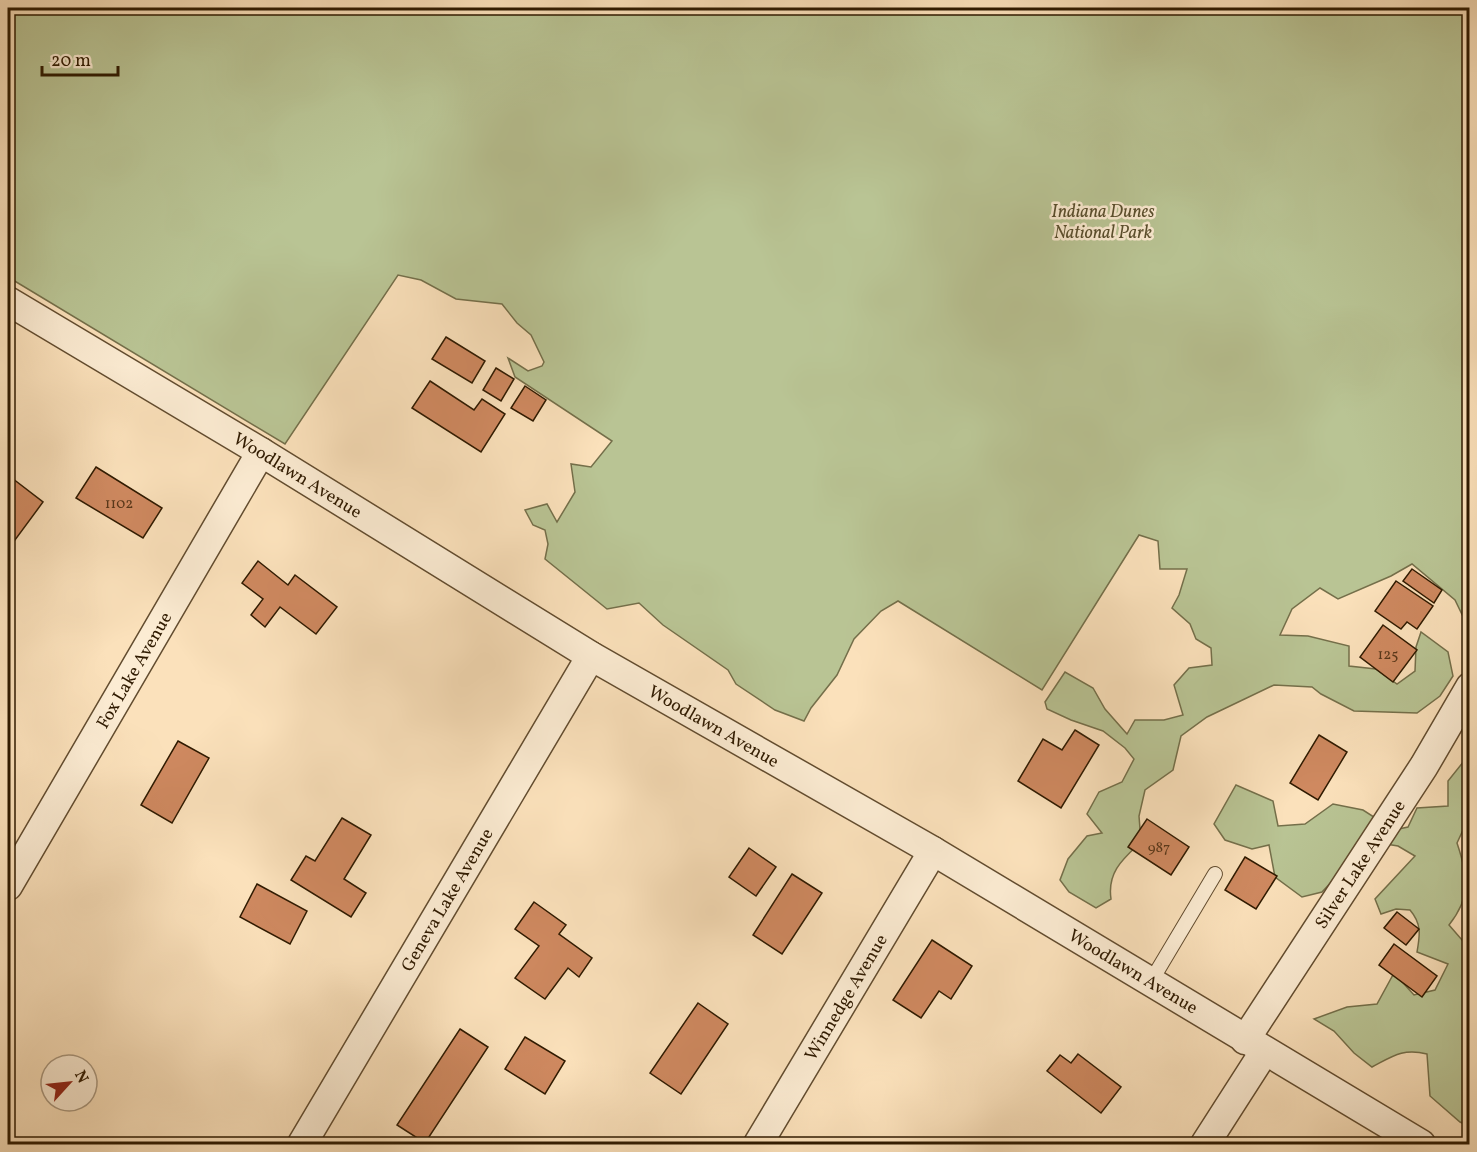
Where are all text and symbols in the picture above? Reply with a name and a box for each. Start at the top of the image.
scale bar [42,39,118,77]
text: 20 m [51,49,91,74]
park label: Indiana Dunes National Park [1051,200,1155,246]
street label: Woodlawn Avenue [228,427,366,525]
house number: 1102 [105,494,133,515]
street label: Fox Lake Avenue [91,608,179,734]
house number: 125 [1377,645,1399,666]
street label: Woodlawn Avenue [643,680,783,775]
street label: Silver Lake Avenue [1310,796,1412,934]
street label: Geneva Lake Avenue [396,824,500,977]
house number: 987 [1148,838,1170,859]
street label: Woodlawn Avenue [1063,924,1202,1021]
street label: Winnedge Avenue [799,930,894,1066]
north arrow [39,1053,99,1113]
text: N [68,1067,93,1088]

